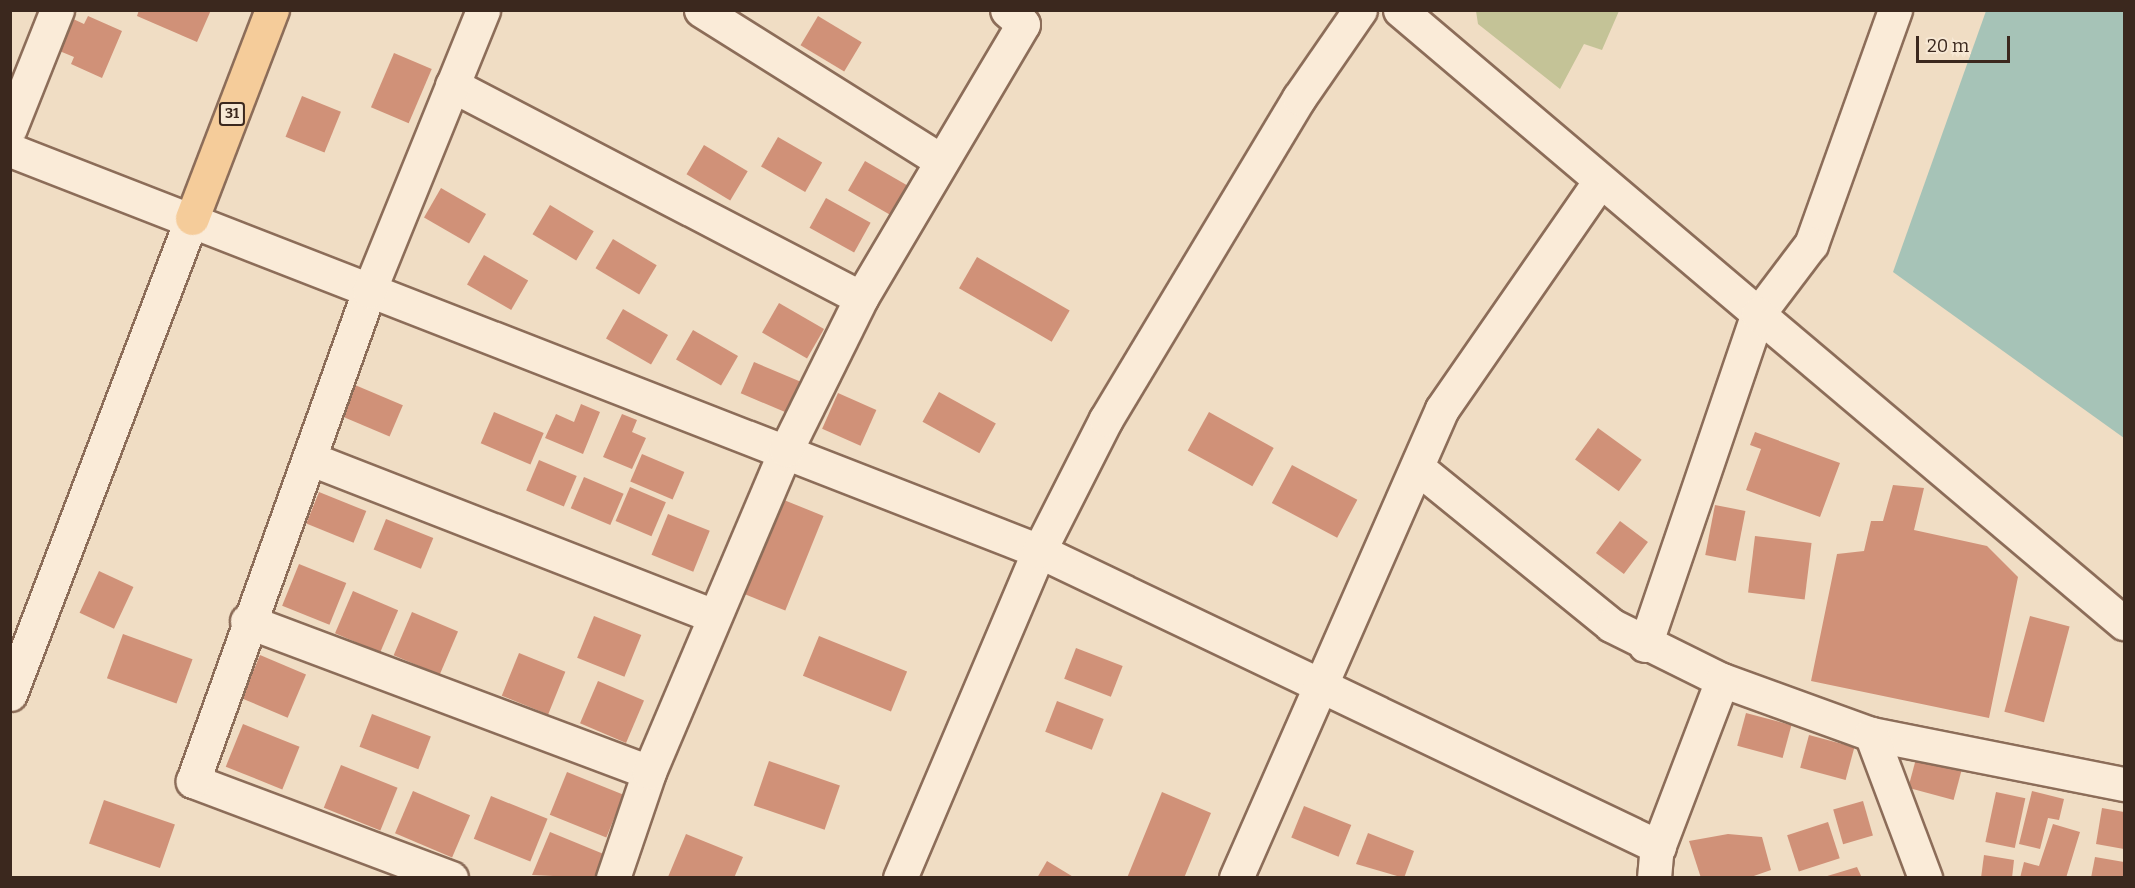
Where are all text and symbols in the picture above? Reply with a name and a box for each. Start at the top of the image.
scale bar [1919,24,2014,62]
text: 20 m [1927,35,1969,57]
road number: 31 [218,103,246,125]

